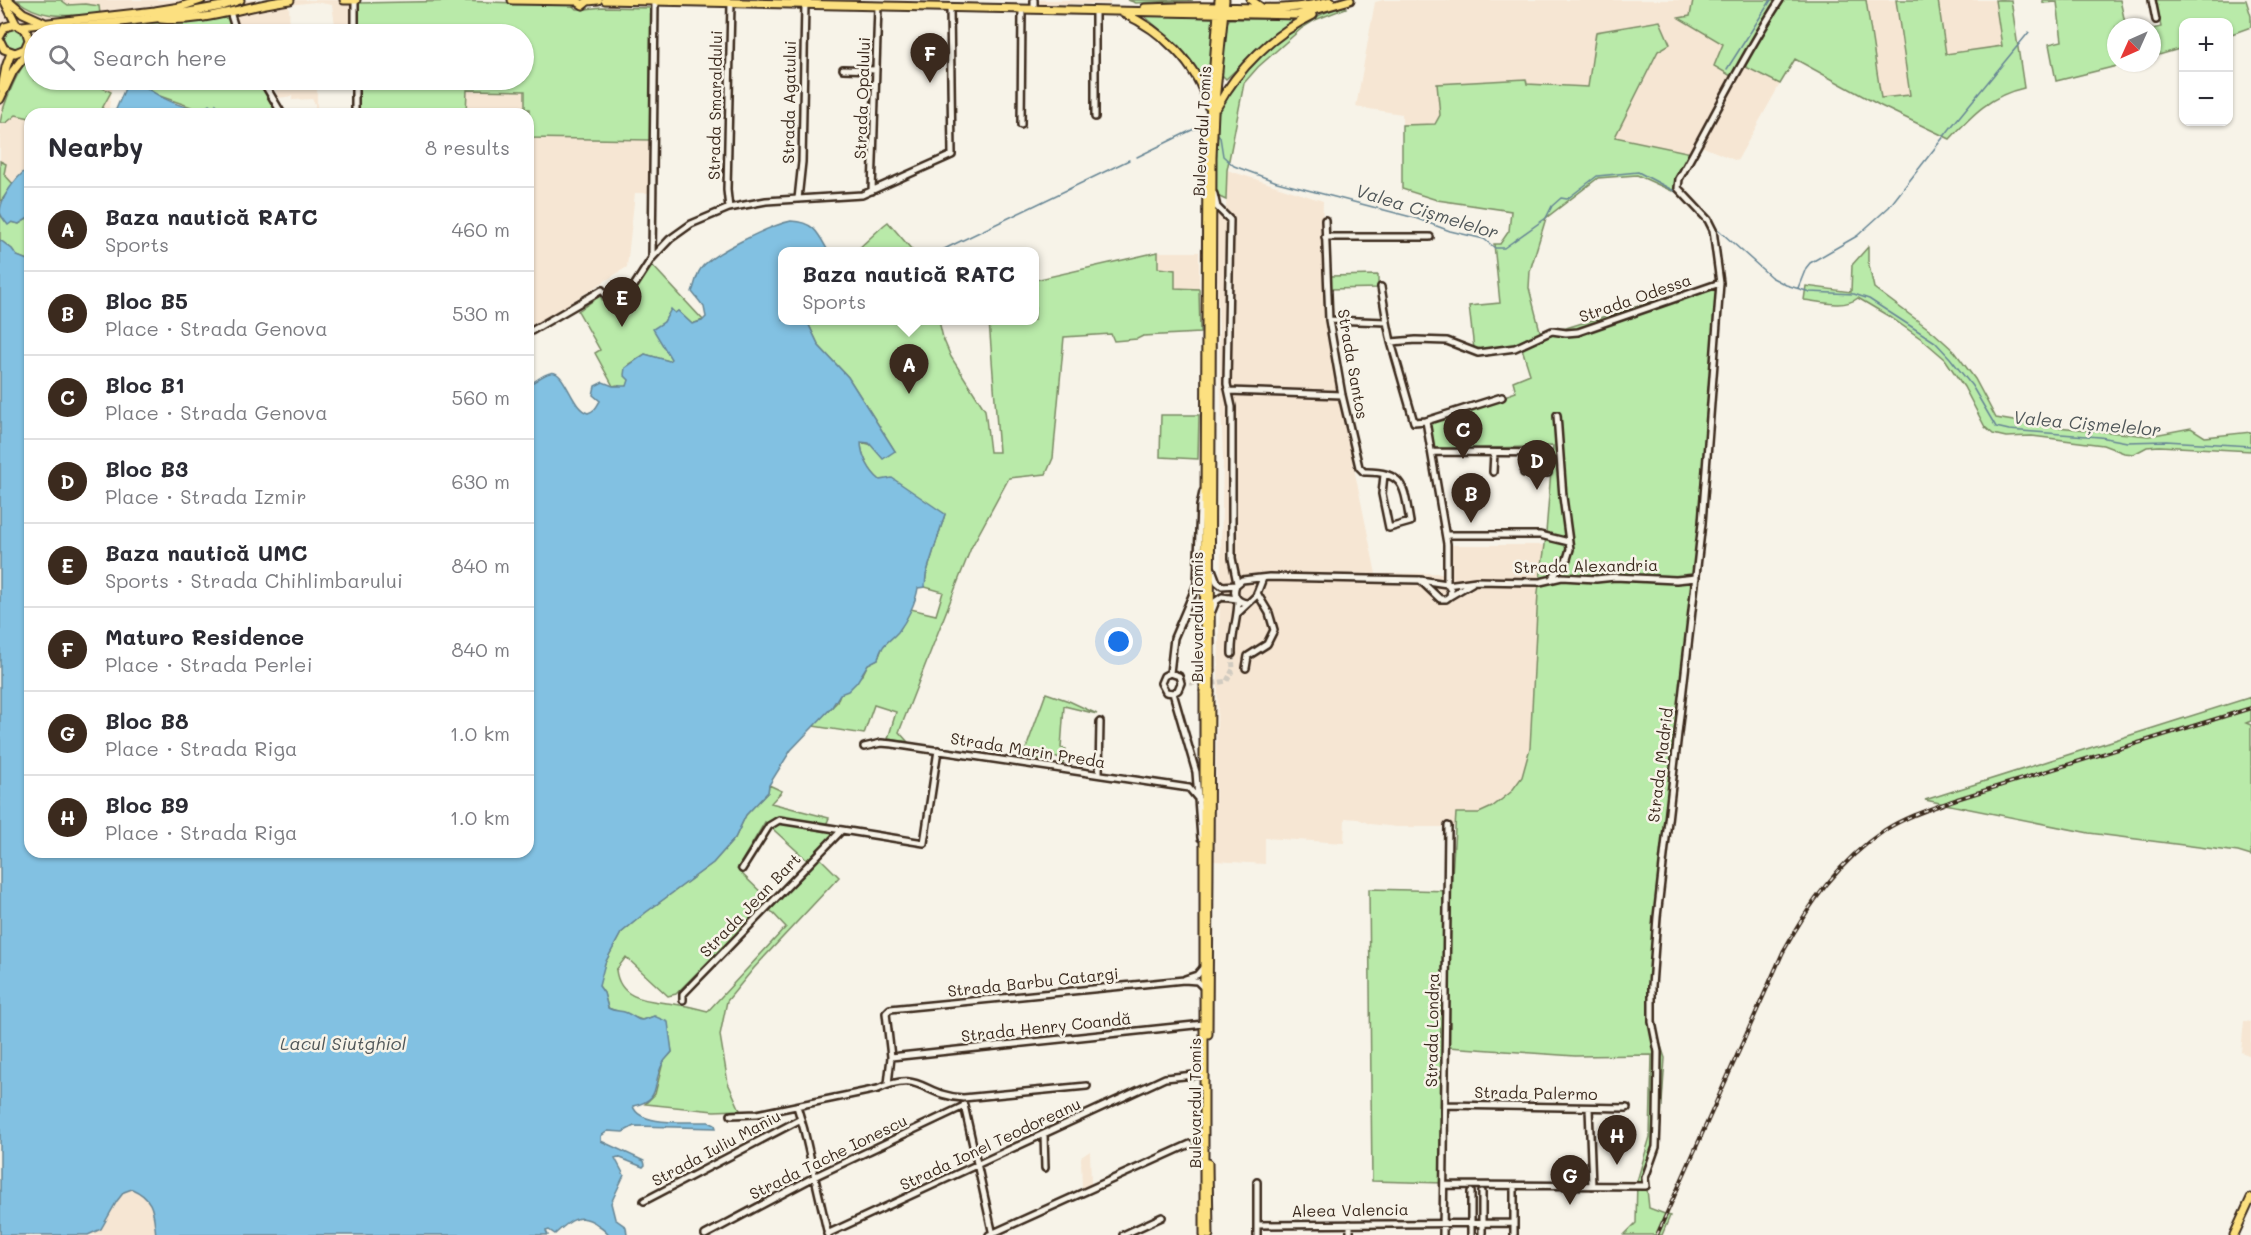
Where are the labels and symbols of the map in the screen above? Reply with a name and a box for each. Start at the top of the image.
north arrow [2107,18,2161,72]
street label: Strada Smaraldului [703,30,726,180]
pin: F [910,34,950,83]
street label: Strada Opalului [849,37,874,159]
street label: Strada Agatului [777,40,800,164]
street label: Bulevardul Tomis [1188,65,1215,197]
water label: Valea Cișmelelor [1353,178,1502,244]
street label: Strada Odessa [1576,268,1694,327]
pin: E [602,278,642,327]
street label: Strada Santos [1333,307,1374,421]
pin: A [890,344,928,394]
water label: Valea Cișmelelor [2012,405,2162,441]
pin: C [1444,410,1482,459]
pin: D [1518,440,1556,490]
pin: B [1452,474,1490,523]
street label: Bulevardul Tomis [1186,552,1207,682]
street label: Strada Alexandria [1514,554,1658,577]
your location [1104,627,1133,656]
street label: Strada Madrid [1642,706,1677,823]
street label: Strada Marin Preda [949,727,1107,772]
street label: Strada Jean Bart [695,848,805,961]
street label: Strada Barbu Catargi [946,962,1120,1001]
street label: Strada Londra [1420,973,1443,1087]
street label: Strada Henry Coandă [960,1007,1132,1046]
water label: Lacul Siutghiol [280,1031,407,1055]
street label: Bulevardul Tomis [1184,1038,1205,1168]
street label: Strada Palermo [1474,1081,1598,1104]
street label: Strada Ionel Teodoreanu [896,1092,1084,1195]
street label: Strada Iuliu Maniu [648,1105,784,1190]
street label: Strada Tache Ionescu [746,1109,910,1204]
pin: H [1598,1116,1636,1165]
pin: G [1550,1156,1590,1205]
street label: Aleea Valencia [1291,1198,1409,1221]

